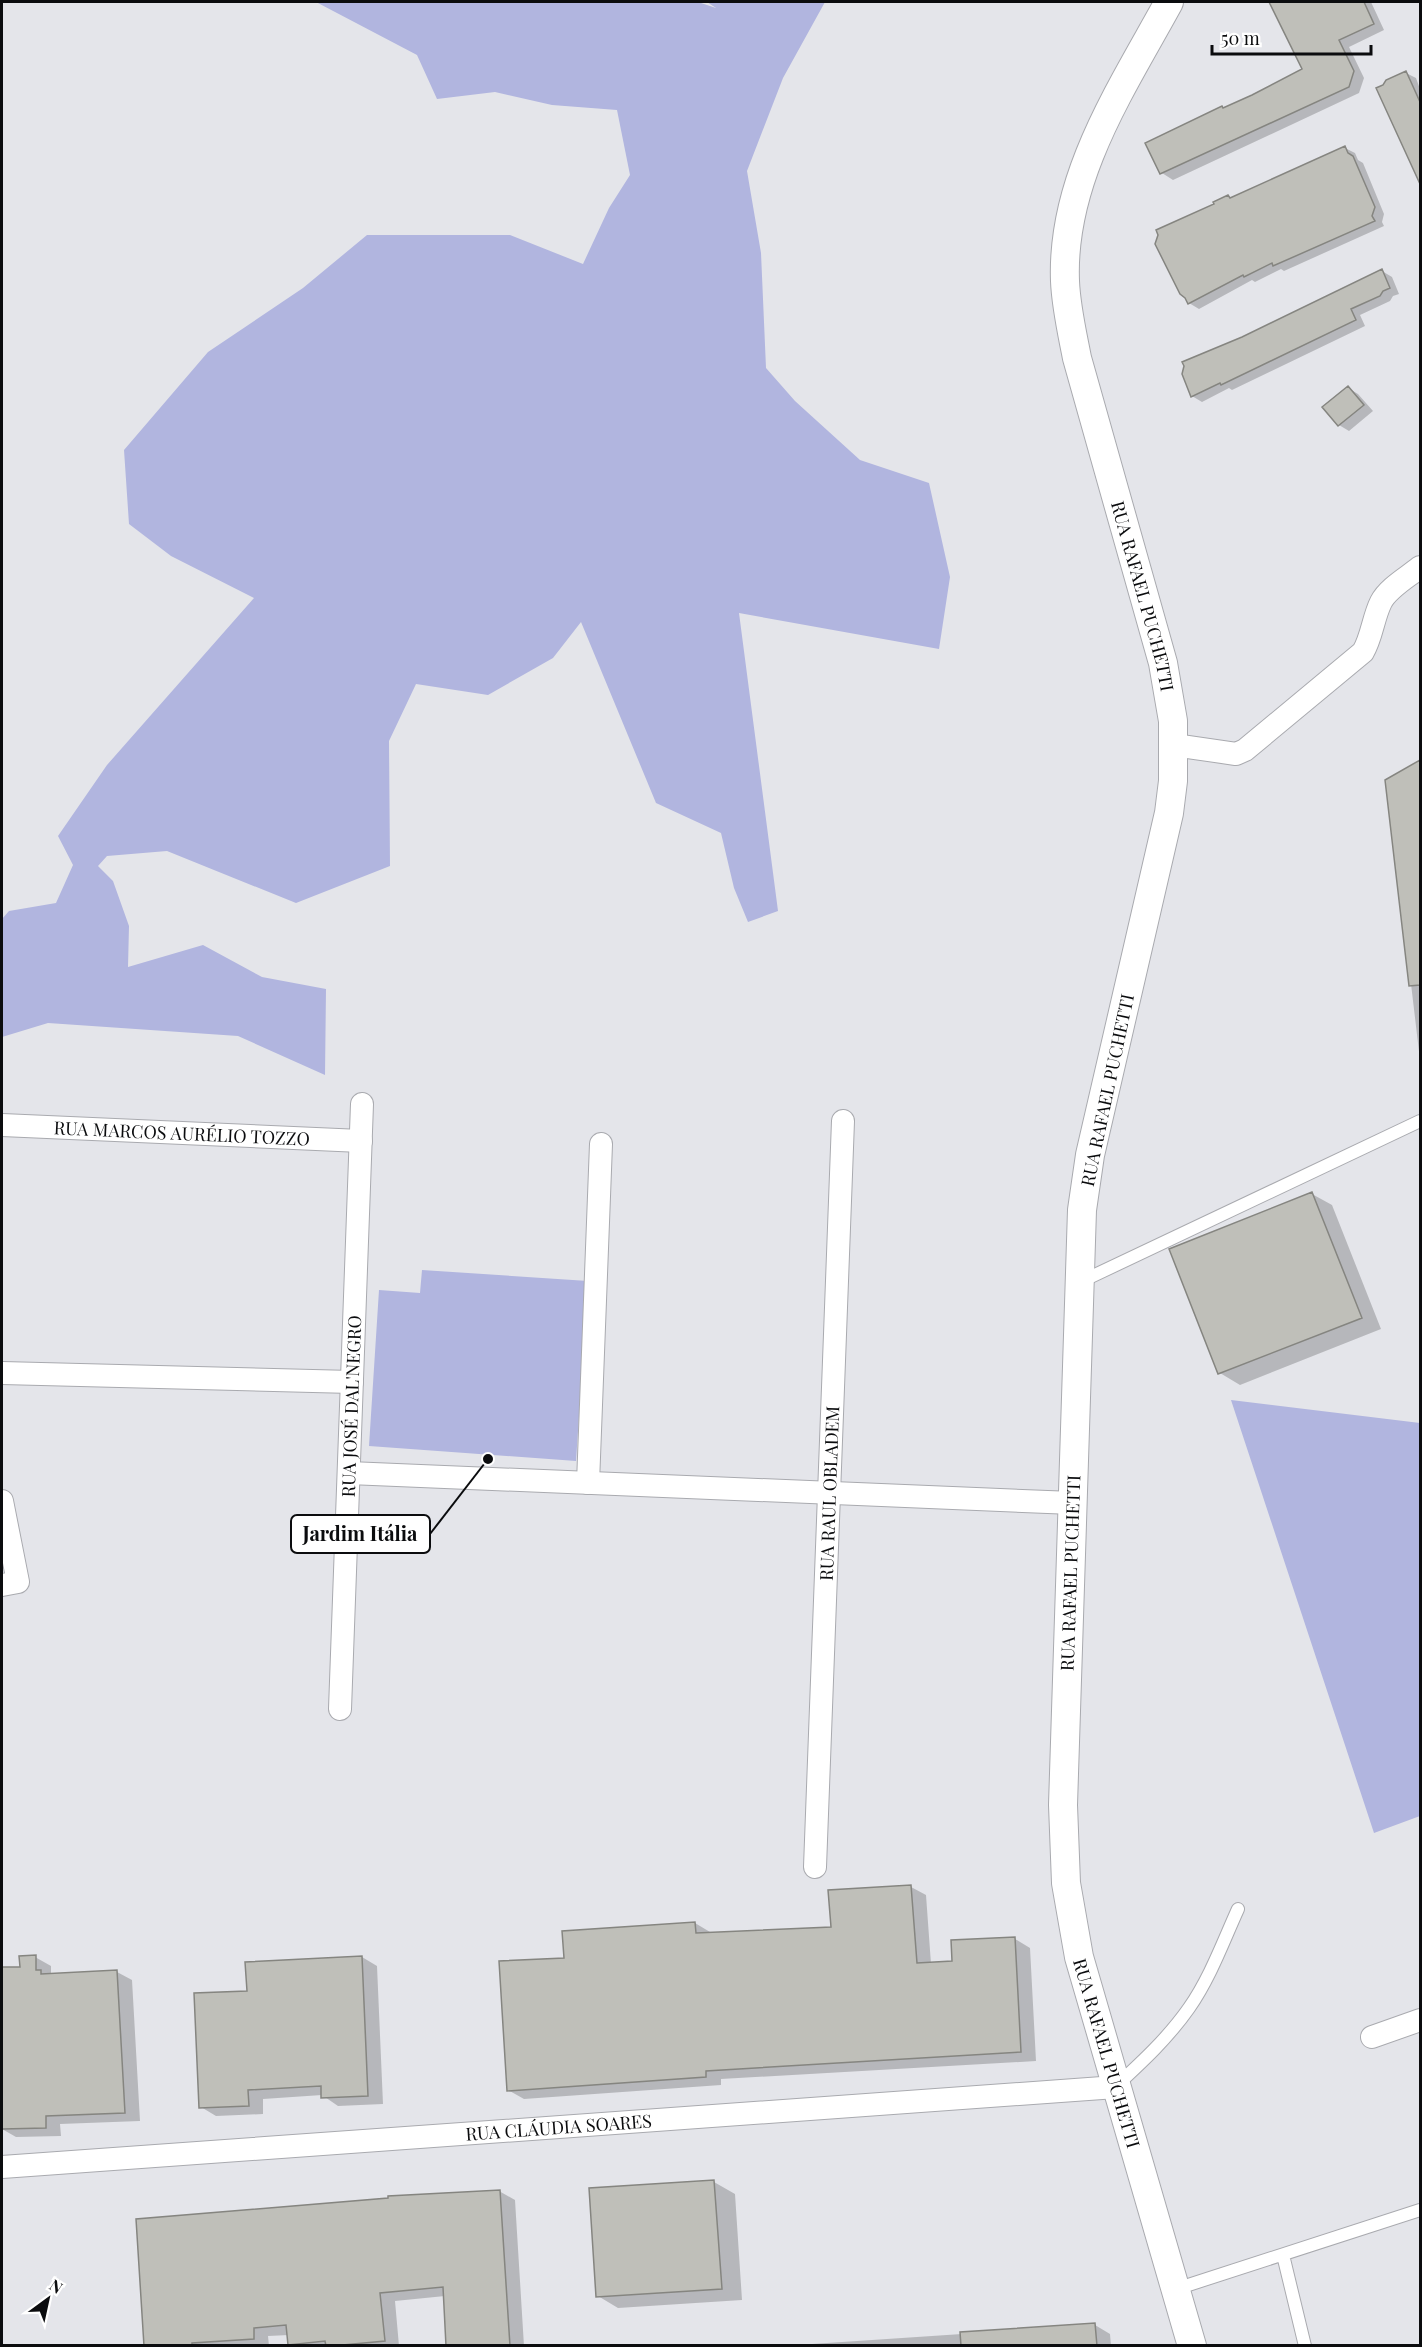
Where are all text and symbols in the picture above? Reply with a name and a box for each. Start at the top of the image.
scale bar [1212,18,1371,56]
text: 50 m [1221,26,1260,50]
street label: RUA RAFAEL PUCHETTI [1106,498,1180,693]
street label: RUA RAFAEL PUCHETTI [1075,991,1139,1189]
street label: RUA MARCOS AURÉLIO TOZZO [53,1115,310,1151]
street label: RUA JOSÉ DAL'NEGRO [336,1315,366,1498]
street label: RUA RAUL OBLADEM [814,1405,844,1581]
street label: RUA RAFAEL PUCHETTI [1055,1474,1085,1672]
callout: Jardim Itália [291,1515,430,1553]
text: Jardim Itália [302,1519,418,1546]
street label: RUA RAFAEL PUCHETTI [1068,1955,1146,2151]
street label: RUA CLÁUDIA SOARES [465,2108,653,2146]
north arrow [18,2269,78,2329]
text: N [46,2274,67,2298]

